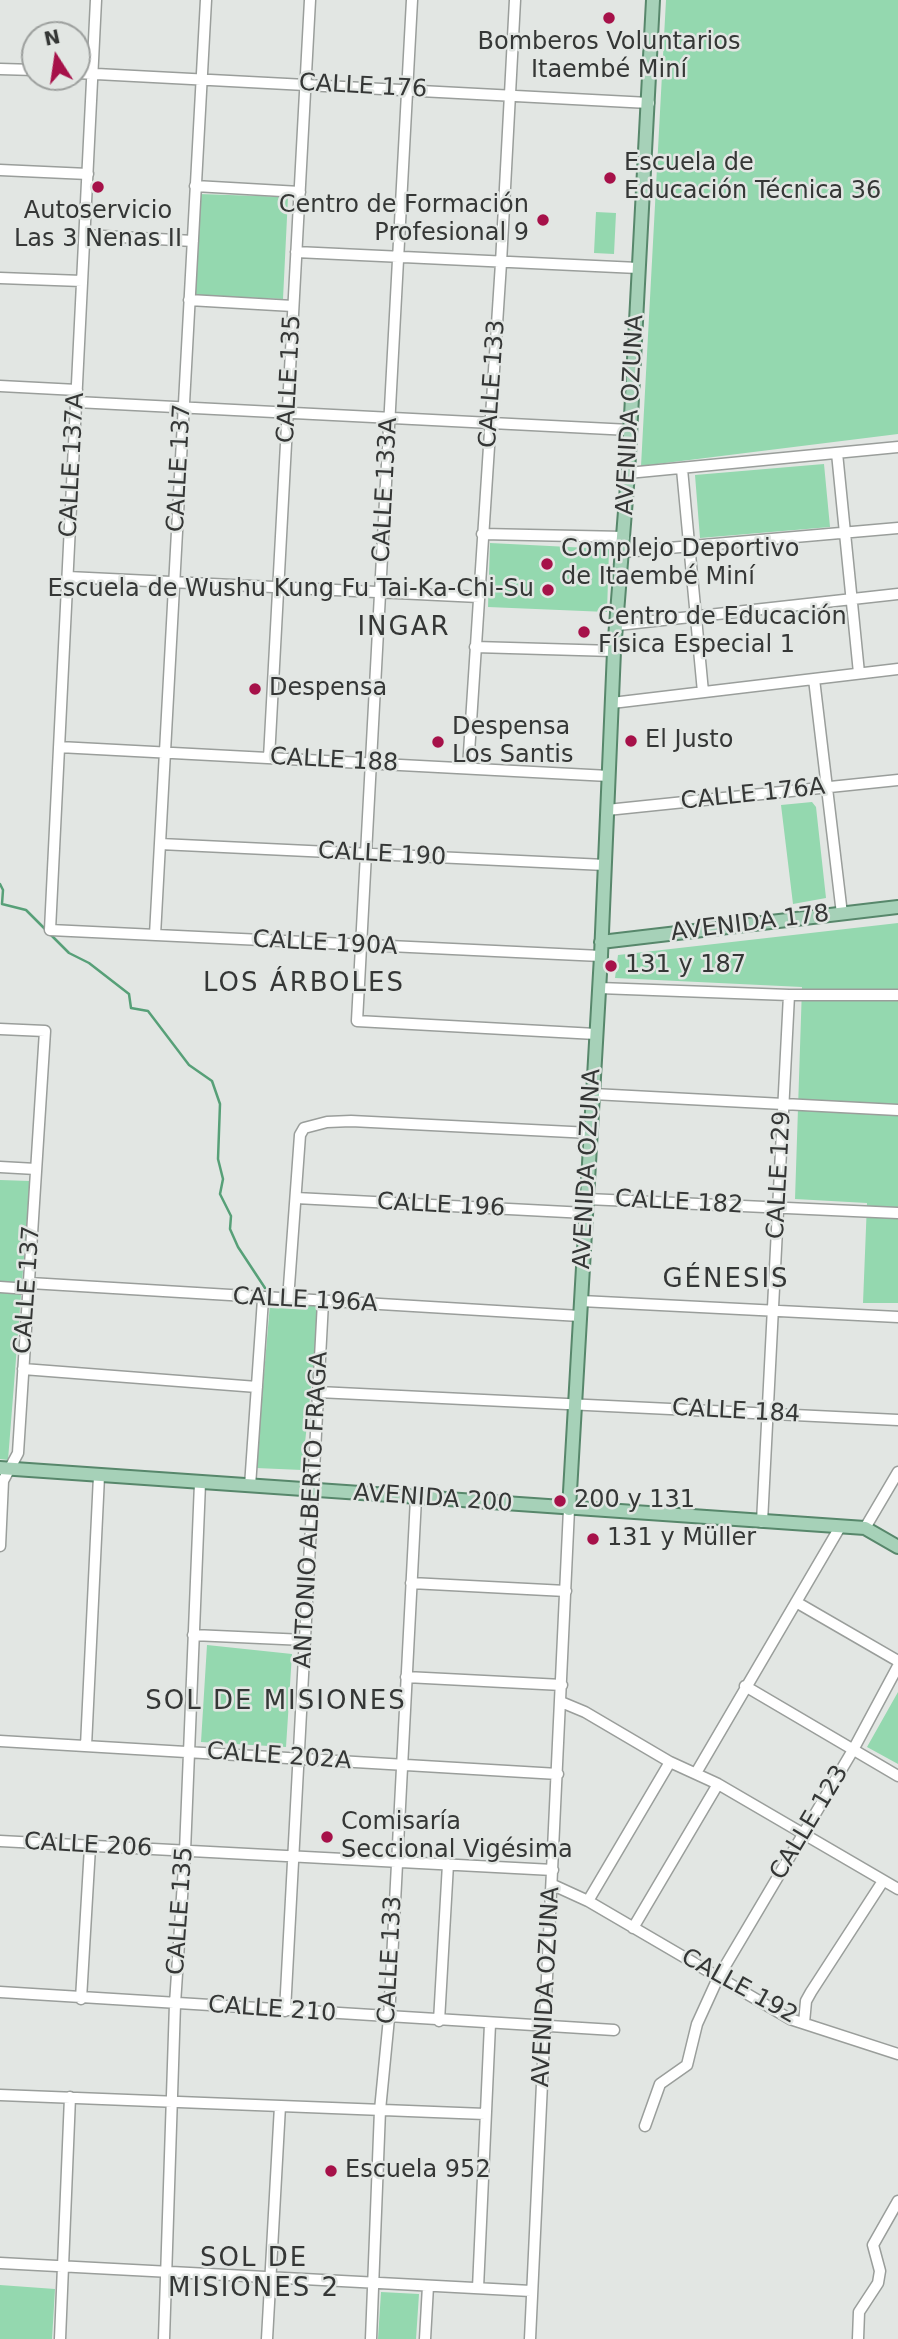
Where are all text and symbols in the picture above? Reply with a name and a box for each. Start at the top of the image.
marker: Bomberos Voluntarios Itaembé Miní [601,10,617,26]
north arrow [21,21,91,91]
text: N [42,25,62,50]
place label: Bomberos Voluntarios Itaembé Miní [478,29,740,85]
street label: CALLE 176 [298,69,428,105]
place label: Escuela de Educación Técnica 36 [624,150,881,206]
marker: Escuela de Educación Técnica 36 [602,170,618,186]
marker: Autoservicio Las 3 Nenas II [90,179,106,195]
place label: Centro de Formación Profesional 9 [279,192,529,248]
place label: Autoservicio Las 3 Nenas II [14,198,182,254]
marker: Centro de Formación Profesional 9 [535,212,551,228]
street label: CALLE 135 [272,314,308,444]
street label: AVENIDA OZUNA [611,314,651,516]
street label: CALLE 133 [474,319,512,449]
street label: CALLE 137A [55,392,91,538]
street label: CALLE 137 [162,403,198,533]
street label: CALLE 133A [368,417,404,563]
place label: Complejo Deportivo de Itaembé Miní [561,536,799,592]
marker: Complejo Deportivo de Itaembé Miní [539,556,555,572]
place label: Escuela de Wushu Kung Fu Tai-Ka-Chi-Su [48,576,534,604]
marker: Escuela de Wushu Kung Fu Tai-Ka-Chi-Su [540,582,556,598]
place label: Centro de Educación Física Especial 1 [598,604,847,660]
district label: INGAR [358,612,450,644]
marker: Centro de Educación Física Especial 1 [576,624,592,640]
place label: Despensa [269,675,387,703]
marker: Despensa [247,681,263,697]
place label: Despensa Los Santis [452,714,574,770]
place label: El Justo [645,727,733,755]
marker: El Justo [623,733,639,749]
marker: Despensa Los Santis [430,734,446,750]
street label: CALLE 188 [269,743,399,779]
street label: CALLE 176A [679,773,827,817]
street label: CALLE 190 [317,837,447,873]
street label: AVENIDA 178 [669,900,831,948]
street label: CALLE 190A [252,926,398,962]
place label: 131 y 187 [625,952,746,980]
marker: 131 y 187 [603,958,619,974]
district label: LOS ÁRBOLES [204,968,404,1000]
street label: AVENIDA OZUNA [568,1068,608,1270]
street label: CALLE 129 [762,1110,798,1240]
street label: CALLE 182 [614,1185,744,1221]
street label: CALLE 196 [376,1188,506,1224]
street label: CALLE 137 [9,1225,47,1355]
district label: GÉNESIS [663,1264,789,1296]
street label: CALLE 196A [232,1283,378,1319]
street label: ANTONIO ALBERTO FRAGA [289,1351,335,1669]
street label: CALLE 184 [671,1394,801,1430]
street label: AVENIDA 200 [352,1479,514,1519]
place label: 200 y 131 [574,1487,695,1515]
marker: 200 y 131 [552,1493,568,1509]
place label: 131 y Müller [607,1525,756,1553]
marker: 131 y Müller [585,1531,601,1547]
district label: SOL DE MISIONES [147,1686,405,1718]
street label: CALLE 202A [206,1738,352,1776]
street label: CALLE 123 [765,1761,855,1885]
place label: Comisaría Seccional Vigésima [341,1809,573,1865]
street label: CALLE 206 [23,1828,153,1864]
marker: Comisaría Seccional Vigésima [319,1829,335,1845]
street label: CALLE 135 [162,1846,200,1976]
street label: AVENIDA OZUNA [527,1886,567,2088]
street label: CALLE 133 [373,1895,409,2025]
street label: CALLE 192 [676,1943,802,2031]
street label: CALLE 210 [207,1991,337,2029]
place label: Escuela 952 [345,2157,491,2185]
marker: Escuela 952 [323,2163,339,2179]
district label: SOL DE MISIONES 2 [169,2243,339,2304]

